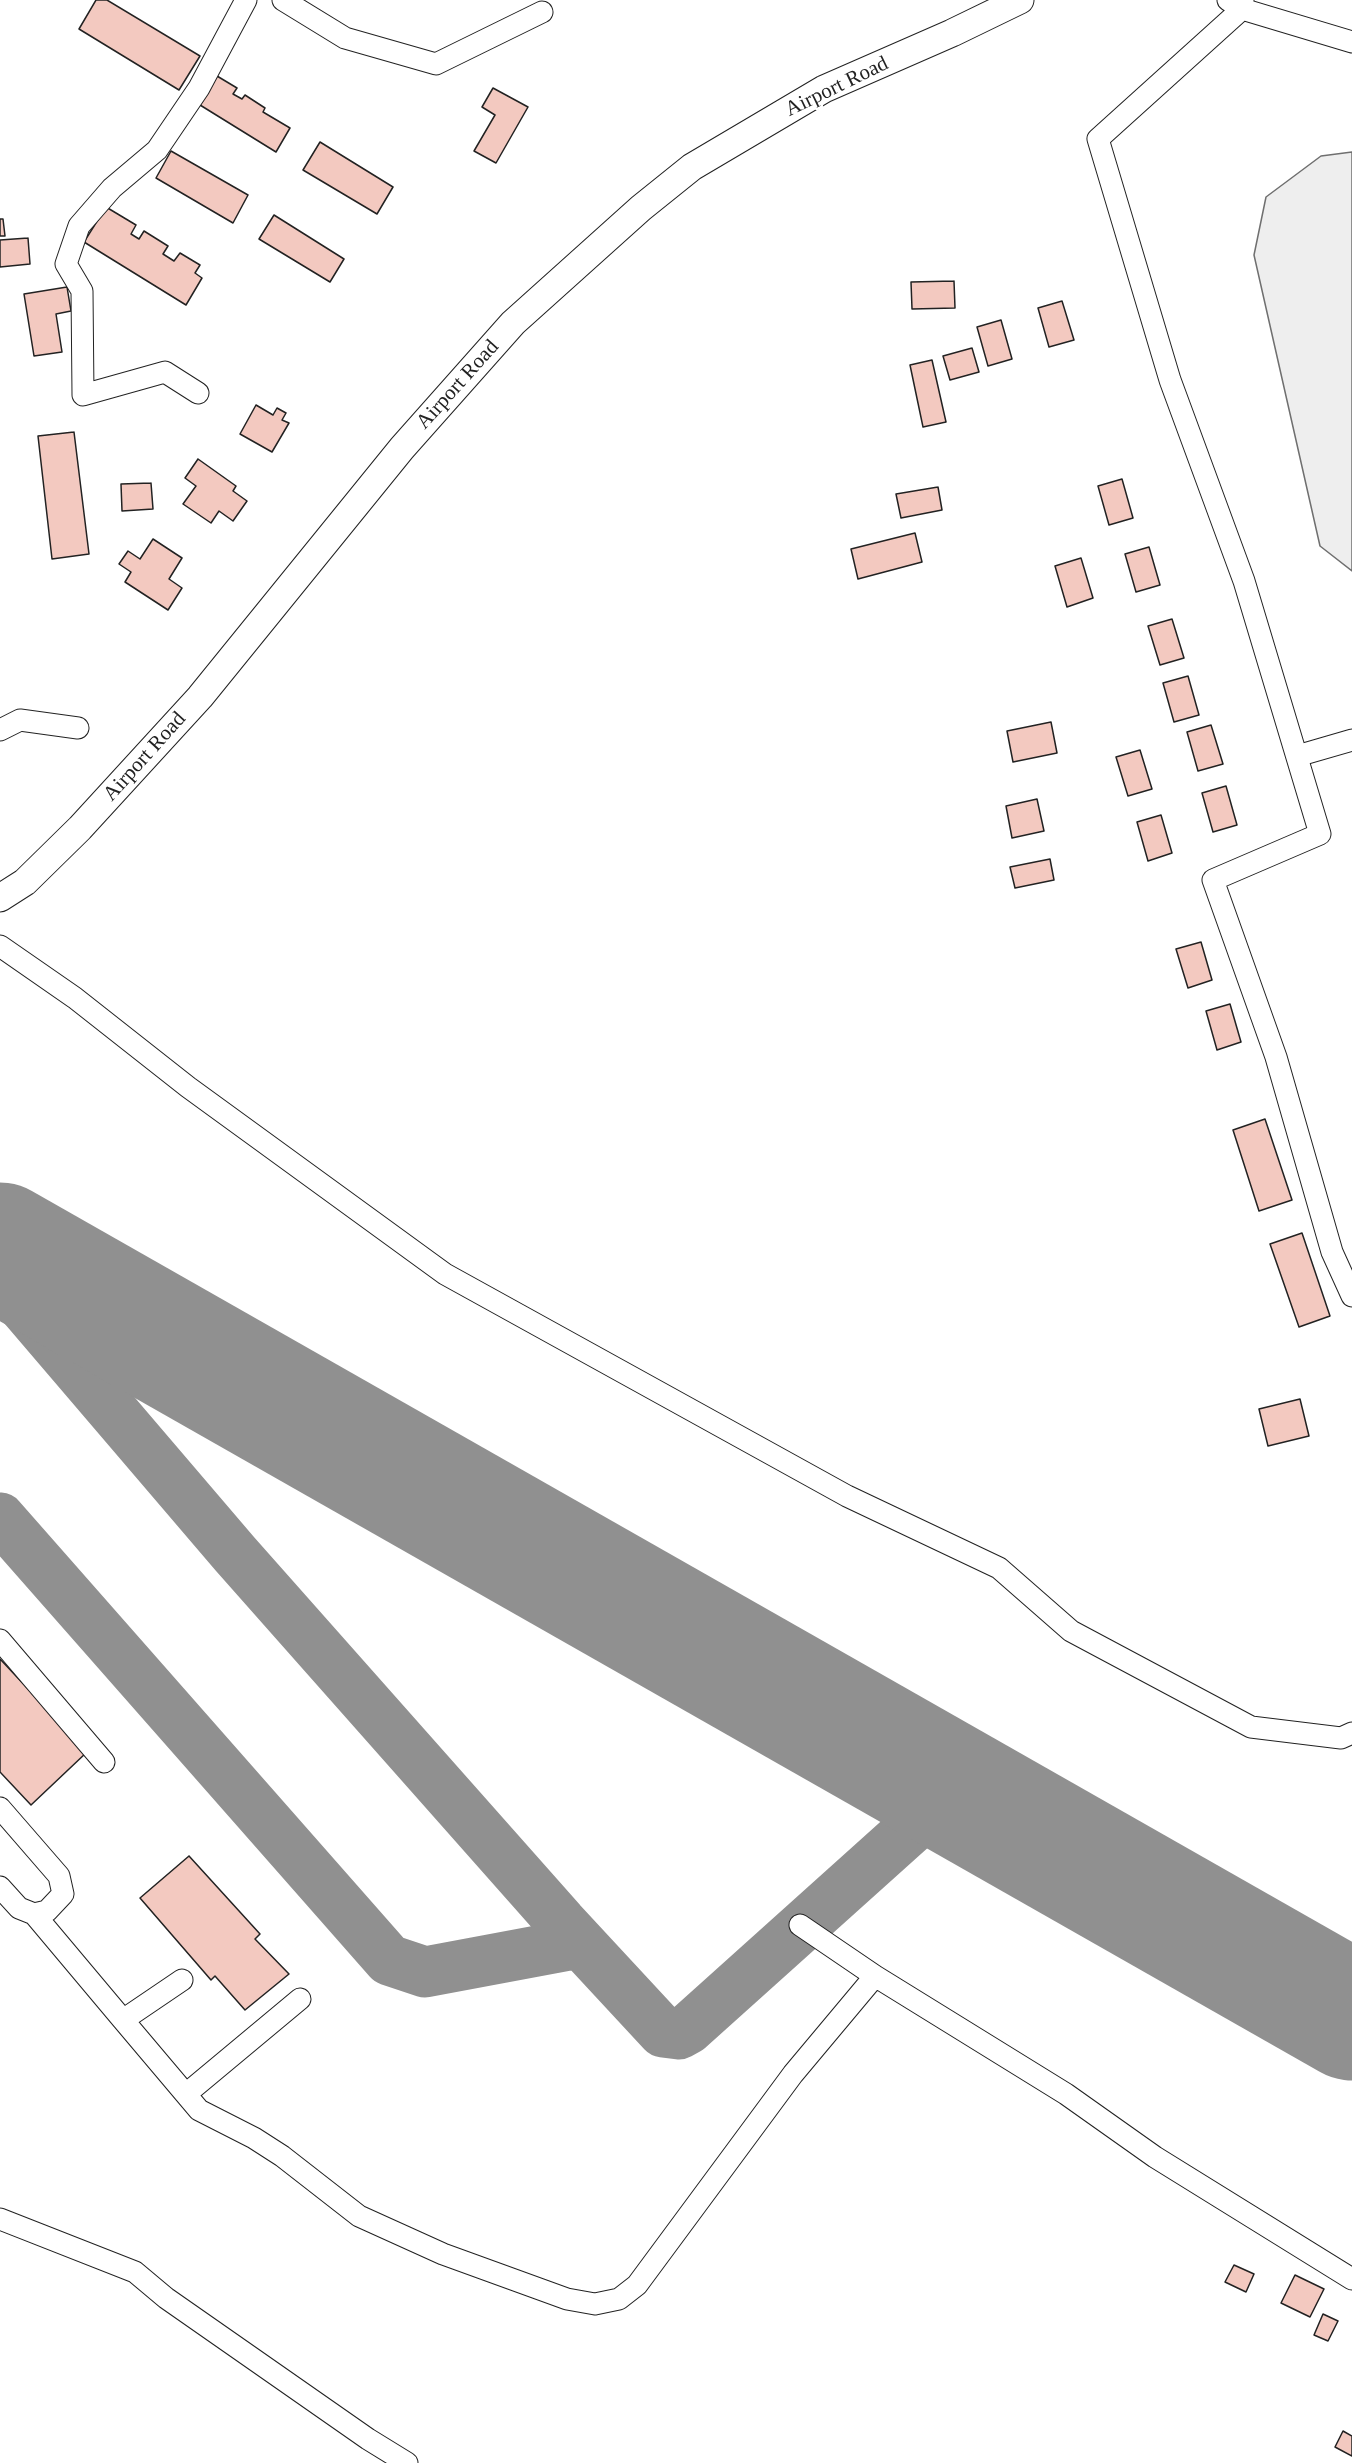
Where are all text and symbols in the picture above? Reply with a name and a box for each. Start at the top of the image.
street label: Airport Road [781,51,893,123]
street label: Airport Road [411,335,505,435]
street label: Airport Road [98,707,192,807]

